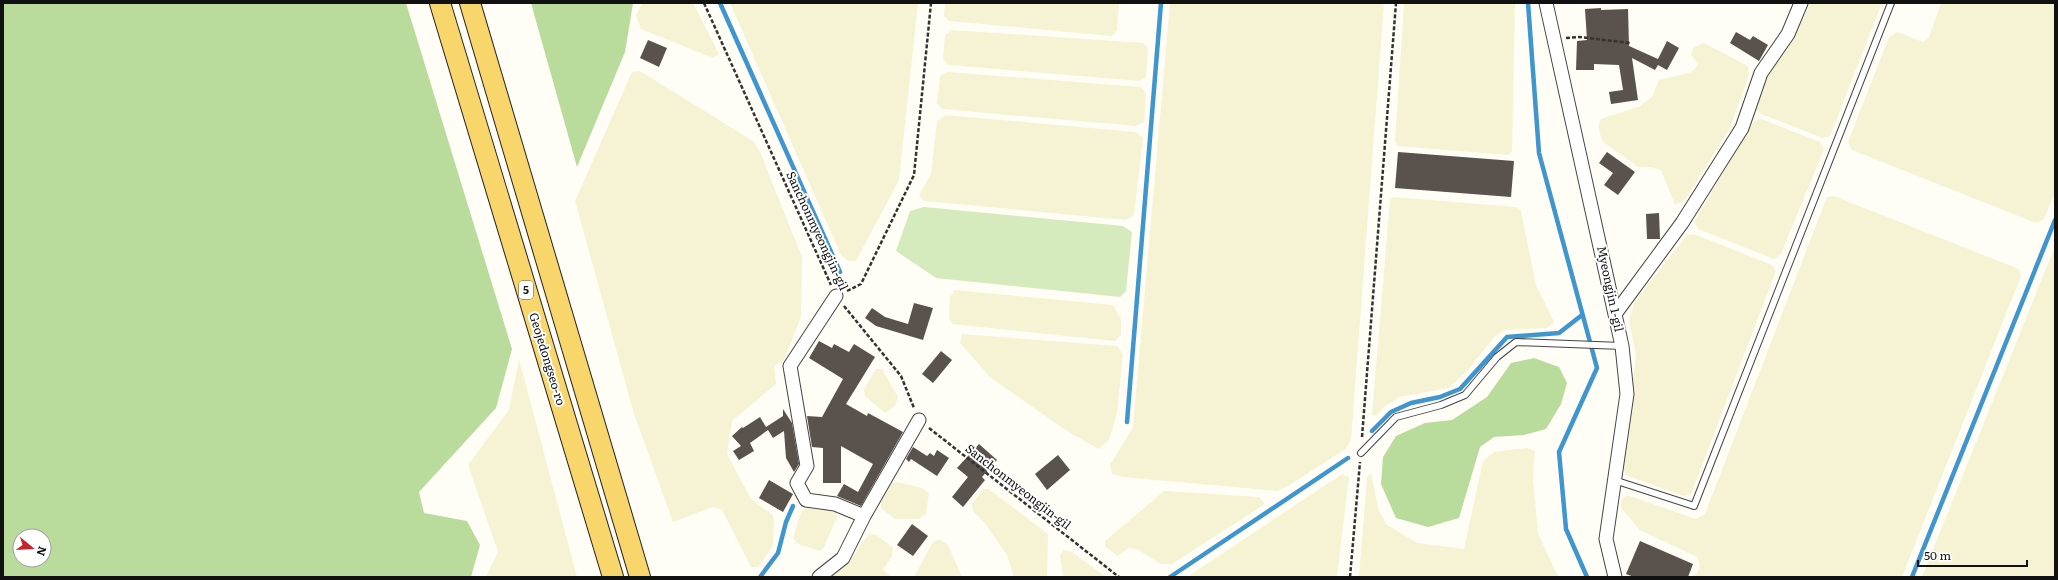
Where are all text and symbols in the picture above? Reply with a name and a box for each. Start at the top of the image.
street label: Sanchonmyeongjin-gil [782,168,853,293]
street label: Myeongjin 1-gil [1593,244,1629,333]
road number: 5 [519,281,533,299]
street label: Geojedongseo-ro [525,310,571,407]
street label: Sanchonmyeongjin-gil [962,439,1075,533]
north arrow [12,528,52,568]
scale bar [1918,542,2027,568]
text: N [33,545,51,558]
text: 50 m [1924,546,1951,564]

